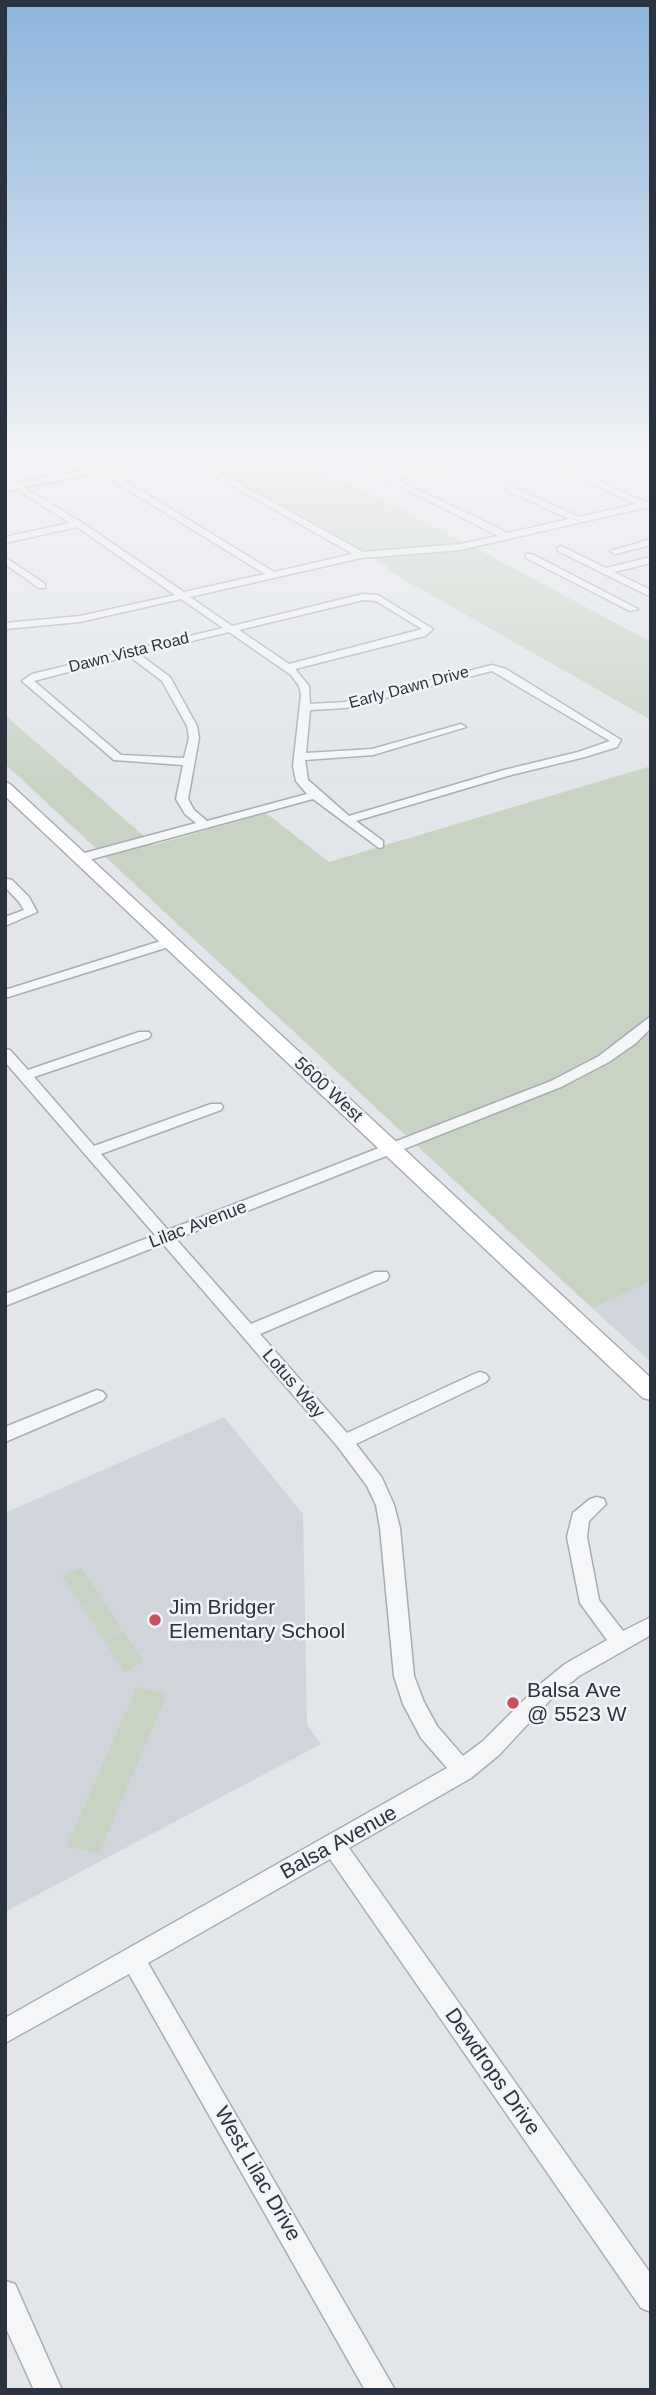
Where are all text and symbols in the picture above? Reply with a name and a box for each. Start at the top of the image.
street label: Dawn Vista Road [67,629,191,677]
street label: Early Dawn Drive [347,663,471,713]
street label: 5600 West [289,1053,367,1127]
street label: Lilac Avenue [146,1197,250,1253]
street label: Lotus Way [257,1345,329,1423]
place label: Jim Bridger Elementary School [169,1595,345,1645]
marker: Jim Bridger Elementary School [147,1612,163,1628]
place label: Balsa Ave @ 5523 W [527,1678,627,1728]
marker: Balsa Ave @ 5523 W [505,1695,521,1711]
street label: Balsa Avenue [276,1801,402,1885]
street label: Dewdrops Drive [439,2004,545,2140]
street label: West Lilac Drive [208,2102,306,2246]

